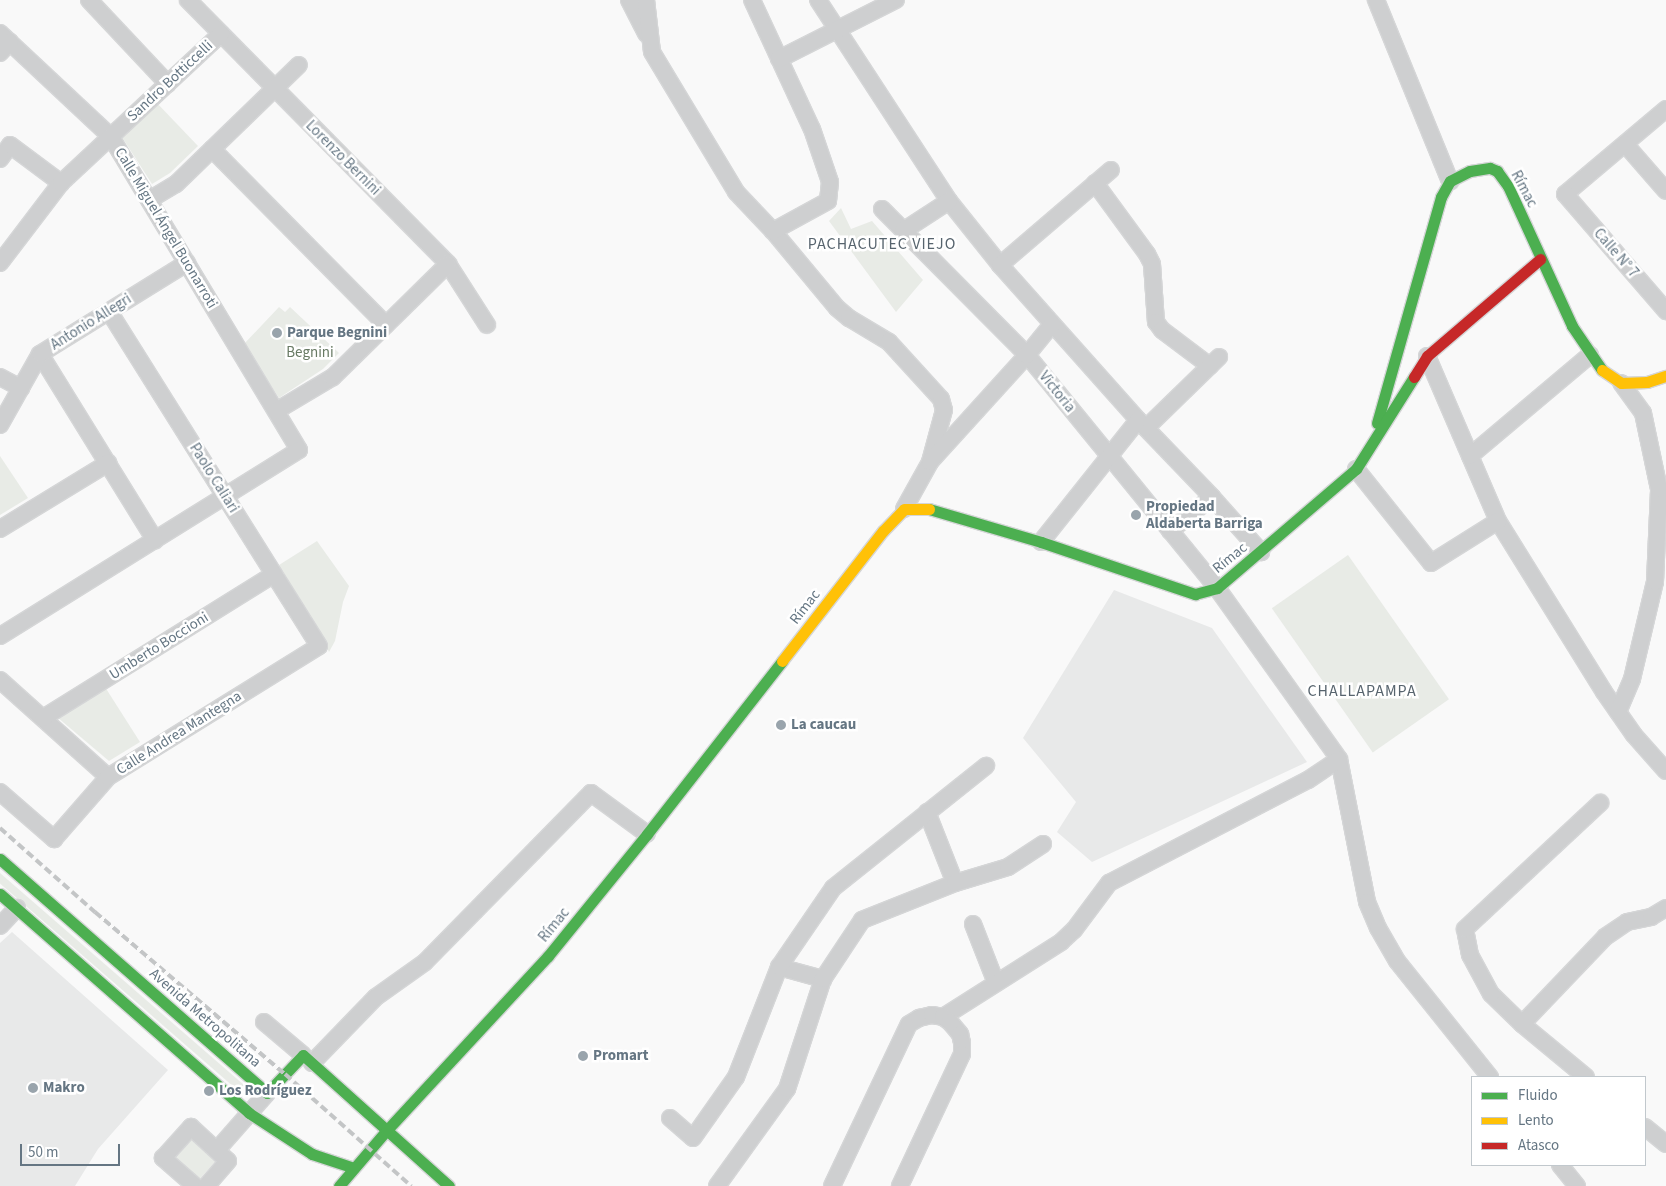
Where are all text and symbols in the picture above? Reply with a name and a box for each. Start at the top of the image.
street label: Sandro Botticcelli [124,37,216,125]
street label: Lorenzo Bernini [302,117,384,199]
street label: Calle Miguel Ángel Buonarroti [111,144,221,312]
street label: Rímac [1507,168,1541,210]
street label: Calle N° 7 [1590,225,1642,281]
district label: PACHACUTEC VIEJO [806,234,958,254]
street label: Antonio Allegri [47,290,135,354]
place label: Parque Begnini [287,324,387,342]
marker: Parque Begnini [271,327,283,339]
park label: Begnini [286,344,334,362]
street label: Victoria [1035,368,1079,416]
street label: Paolo Caliari [186,440,242,516]
place label: Propiedad Aldaberta Barriga [1146,497,1263,532]
marker: Propiedad Aldaberta Barriga [1130,509,1142,521]
street label: Rímac [1209,539,1251,577]
street label: Rímac [786,586,824,628]
street label: Umberto Boccioni [106,608,212,684]
district label: CHALLAPAMPA [1306,681,1418,701]
street label: Calle Andrea Mantegna [113,687,245,779]
place label: La caucau [791,716,856,734]
marker: La caucau [775,719,787,731]
street label: Rímac [535,904,573,946]
street label: Avenida Metropolitana [146,965,264,1071]
place label: Promart [593,1047,649,1065]
marker: Promart [577,1050,589,1062]
legend [1471,1076,1646,1166]
place label: Makro [43,1079,85,1097]
marker: Makro [27,1082,39,1094]
place label: Los Rodríguez [219,1082,312,1100]
marker: Los Rodríguez [203,1085,215,1097]
text: Fluido [1518,1085,1558,1106]
text: Lento [1518,1110,1554,1131]
scale bar [22,1134,122,1166]
text: Atasco [1518,1135,1559,1156]
text: 50 m [28,1142,58,1163]

